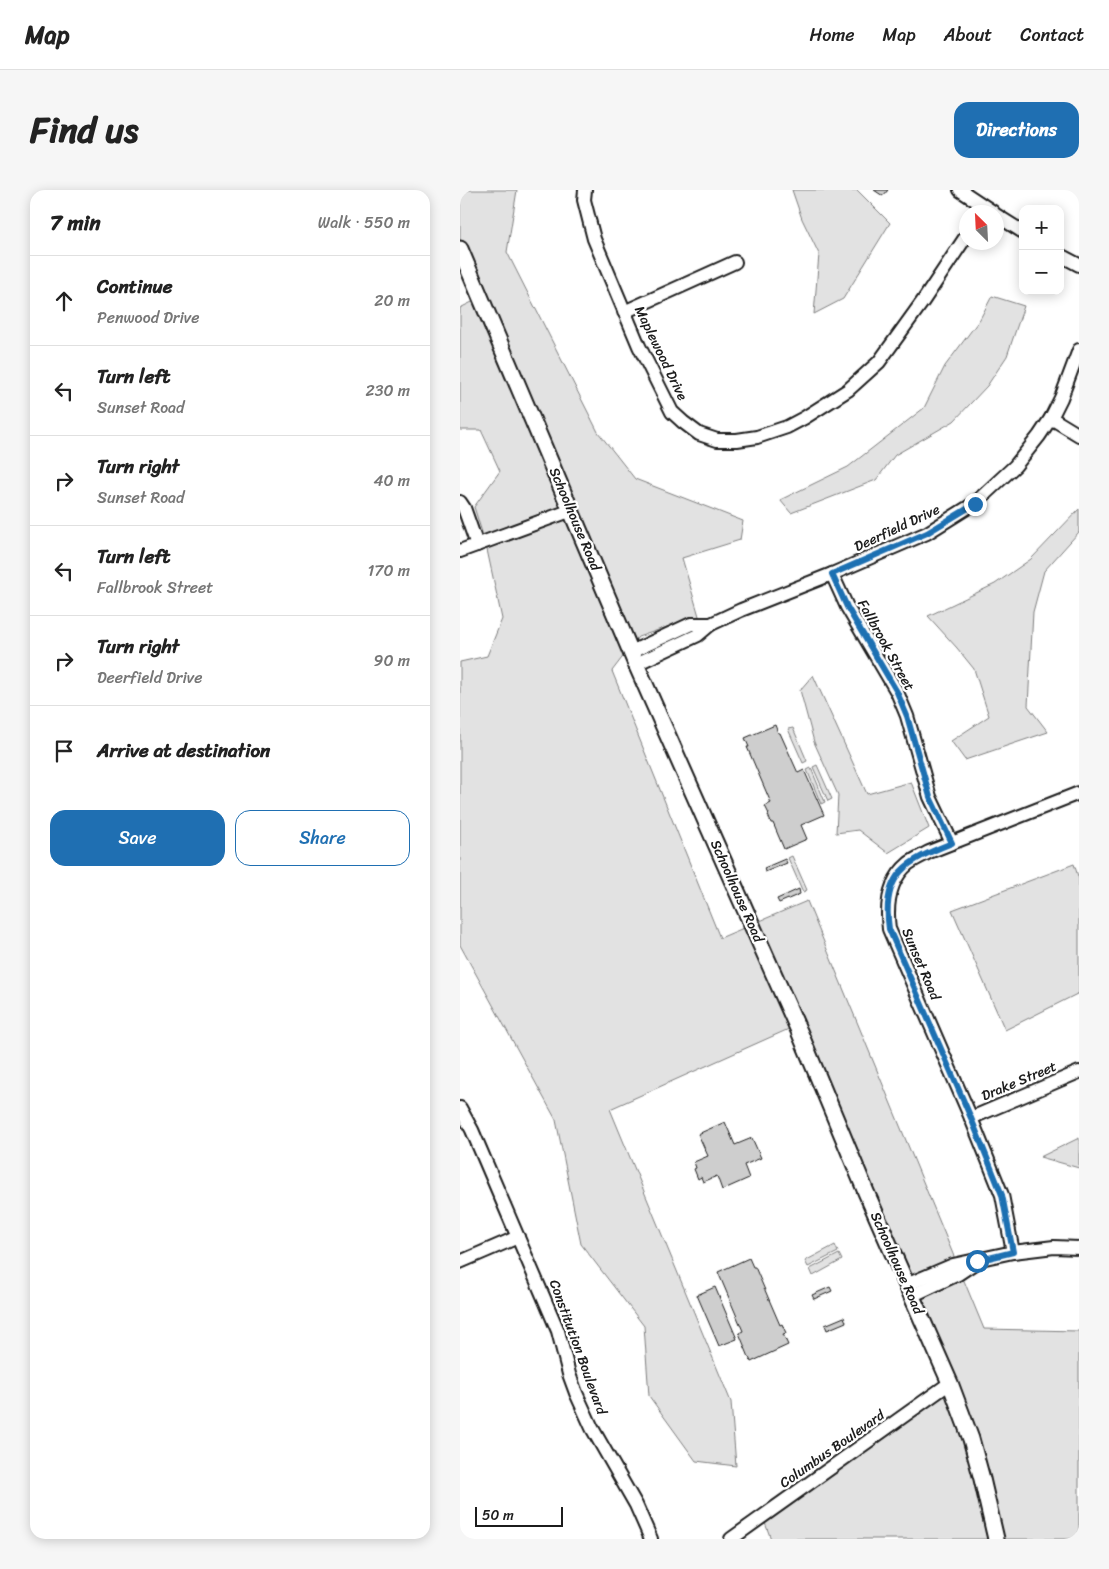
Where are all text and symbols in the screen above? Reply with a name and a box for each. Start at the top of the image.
text: Map [25,14,69,56]
text: Home [810,19,855,51]
text: Map [883,19,916,51]
text: About [944,19,992,51]
text: Contact [1020,19,1084,51]
text: Find us [30,99,138,161]
button: Directions [954,102,1079,158]
text: 7 min [50,204,101,242]
north arrow [959,205,1004,250]
map controls [1019,205,1064,295]
button: + [1019,205,1064,250]
text: Walk · 550 m [318,208,410,237]
button: − [1019,250,1064,295]
text: Continue [97,270,173,303]
text: 20 m [374,286,410,315]
icon: ahead [50,287,78,315]
street label: Maplewood Drive [627,301,695,405]
text: Penwood Drive [97,303,199,332]
text: Turn left [97,360,170,393]
text: 230 m [365,376,410,405]
icon: left [50,377,78,405]
text: Sunset Road [97,393,185,422]
text: Turn right [97,450,179,483]
street label: Schoolhouse Road [542,463,609,576]
text: 40 m [373,466,410,495]
icon: right [50,467,78,495]
text: Sunset Road [97,483,185,512]
route end [964,493,987,516]
street label: Deerfield Drive [850,497,944,559]
text: Turn left [97,540,170,573]
text: 170 m [367,556,410,585]
icon: left [50,557,78,585]
text: Fallbrook Street [97,573,213,602]
street label: Fallbrook Street [850,594,922,696]
text: Turn right [97,630,179,663]
text: 90 m [374,646,410,675]
icon: right [50,647,78,675]
text: Deerfield Drive [97,663,203,692]
text: Arrive at destination [97,734,270,767]
icon: arrive [50,737,78,765]
button: Save [50,810,225,866]
button: Share [235,810,410,866]
street label: Schoolhouse Road [703,836,771,948]
street label: Sunset Road [895,924,948,1006]
street label: Drake Street [977,1054,1061,1108]
street label: Schoolhouse Road [863,1208,931,1320]
route start [966,1250,989,1273]
street label: Constitution Boulevard [542,1276,615,1420]
street label: Columbus Boulevard [774,1402,891,1495]
text: 50 m [482,1503,514,1528]
scale bar [475,1504,562,1527]

